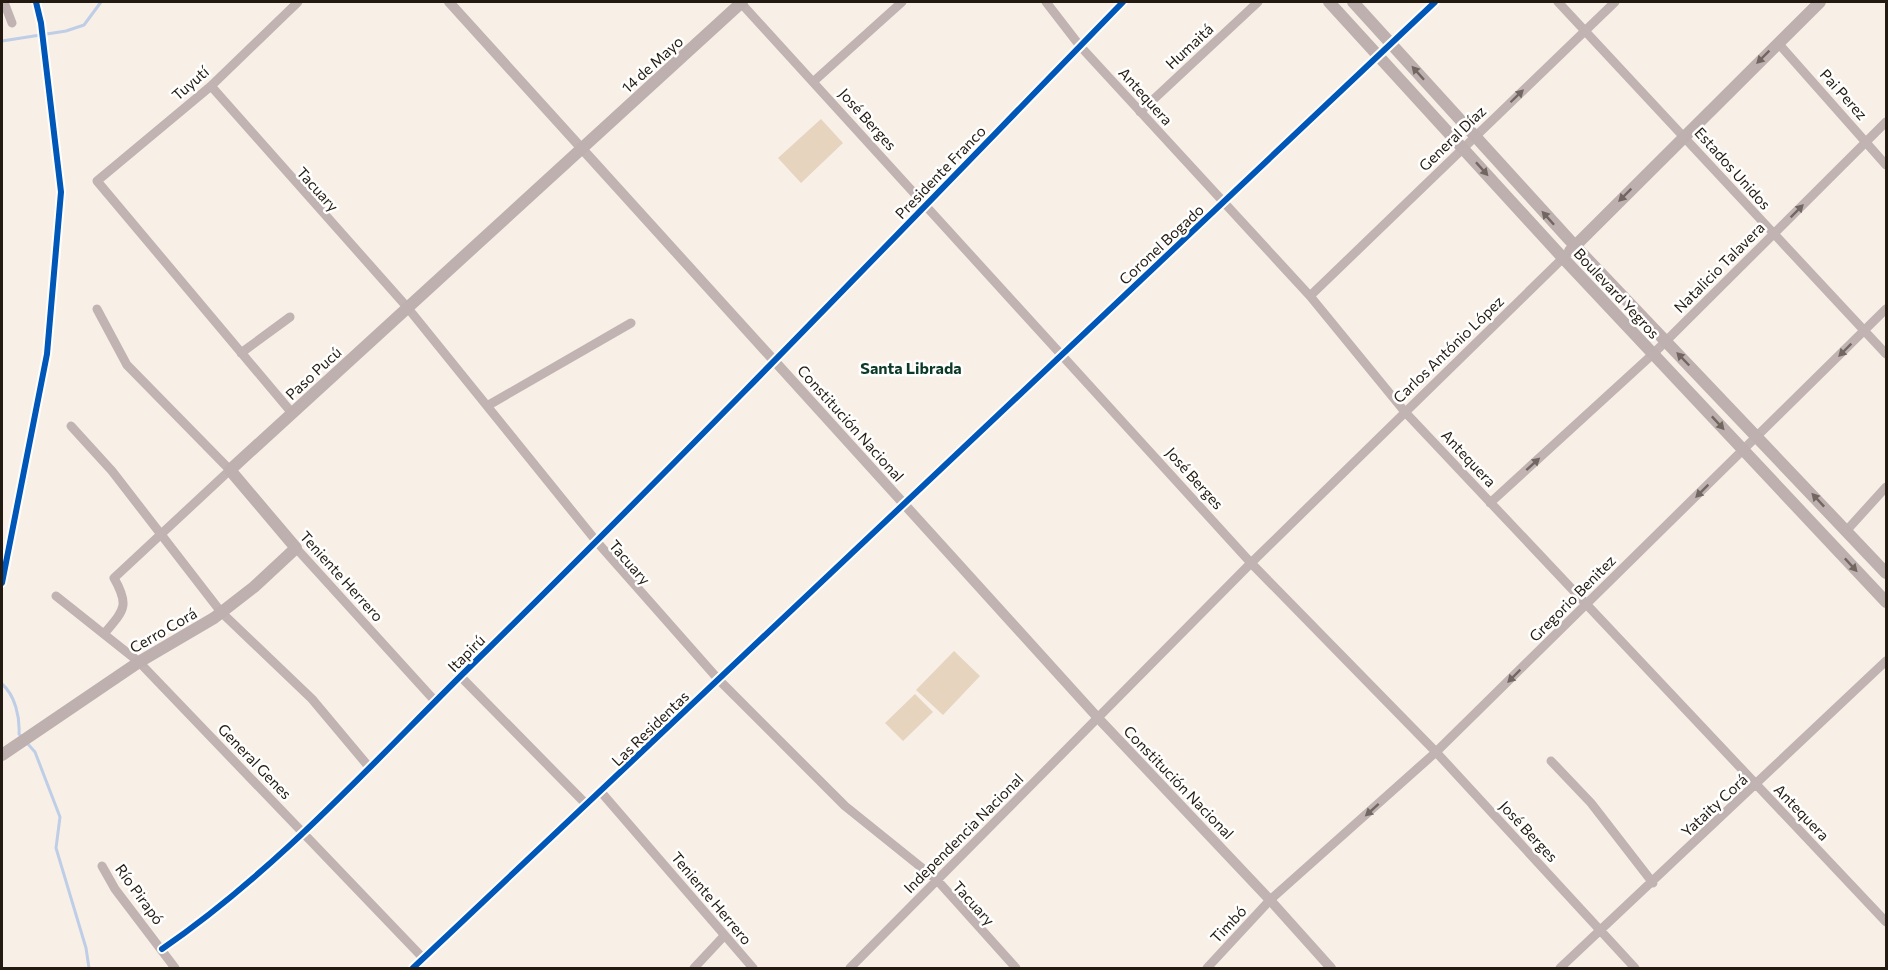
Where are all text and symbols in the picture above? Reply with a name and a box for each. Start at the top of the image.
street label: Humaitá [1162,20,1216,72]
street label: 14 de Mayo [618,32,686,96]
one-way arrow [1757,50,1771,64]
street label: Tuyutí [168,61,213,104]
street label: Antequera [1115,63,1177,129]
street label: Pai Perez [1817,65,1871,123]
one-way arrow [1412,66,1425,81]
street label: José Berges [836,84,901,154]
one-way arrow [1510,89,1524,103]
street label: General Díaz [1415,102,1489,174]
street label: Presidente Franco [891,122,989,222]
street label: Estados Unidos [1691,123,1775,213]
one-way arrow [1474,162,1488,176]
street label: Tacuary [293,163,343,215]
one-way arrow [1619,188,1633,202]
street label: Coronel Bogado [1115,200,1207,288]
one-way arrow [1789,205,1803,219]
one-way arrow [1542,211,1556,225]
street label: Natalicio Talavera [1670,218,1768,316]
street label: Boulevard Yegros [1571,244,1664,342]
street label: Carlos António López [1389,292,1507,406]
street label: Paso Pucú [281,343,345,403]
one-way arrow [1838,343,1852,358]
one-way arrow [1676,351,1690,366]
district label: Santa Librada [860,358,962,377]
street label: Constitución Nacional [794,361,908,485]
one-way arrow [1711,415,1724,430]
street label: Antequera [1438,426,1500,490]
street label: José Berges [1163,443,1228,513]
one-way arrow [1526,457,1541,471]
one-way arrow [1694,484,1709,498]
one-way arrow [1811,492,1825,507]
street label: Teniente Herrero [297,527,387,625]
street label: Tacuary [606,536,655,588]
street label: Gregorio Benitez [1525,551,1619,645]
one-way arrow [1844,558,1858,572]
street label: Cerro Corá [126,604,200,656]
street label: Itapirú [444,631,488,675]
one-way arrow [1506,669,1521,683]
street label: Las Residentas [608,687,692,769]
street label: General Genes [214,719,296,803]
street label: Constitución Nacional [1120,722,1238,842]
street label: Independencia Nacional [900,770,1026,896]
street label: Yataity Corá [1677,770,1751,840]
street label: Antequera [1771,780,1833,844]
street label: José Berges [1496,797,1562,865]
one-way arrow [1365,803,1380,816]
street label: Teniente Herrero [668,848,756,948]
street label: Río Pirapó [112,860,168,928]
street label: Tacuary [949,877,999,929]
street label: Timbó [1206,902,1250,946]

